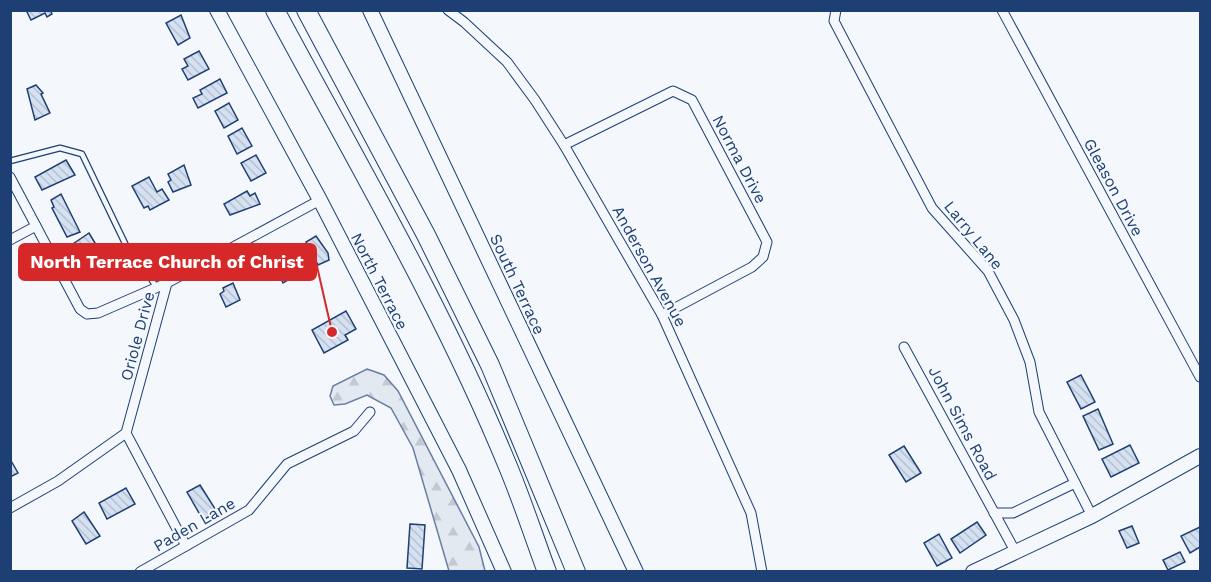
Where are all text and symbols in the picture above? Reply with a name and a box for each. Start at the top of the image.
street label: Norma Drive [708,112,771,206]
street label: Gleason Drive [1080,135,1147,239]
street label: Larry Lane [940,197,1007,273]
street label: Anderson Avenue [608,202,691,330]
street label: North Terrace [347,230,412,333]
street label: South Terrace [486,231,549,337]
callout: North Terrace Church of Christ [19,244,316,280]
text: North Terrace Church of Christ [30,251,304,272]
street label: Oriole Drive [116,289,159,383]
street label: John Sims Road [924,363,1001,484]
street label: Paden Lane [150,493,238,555]

